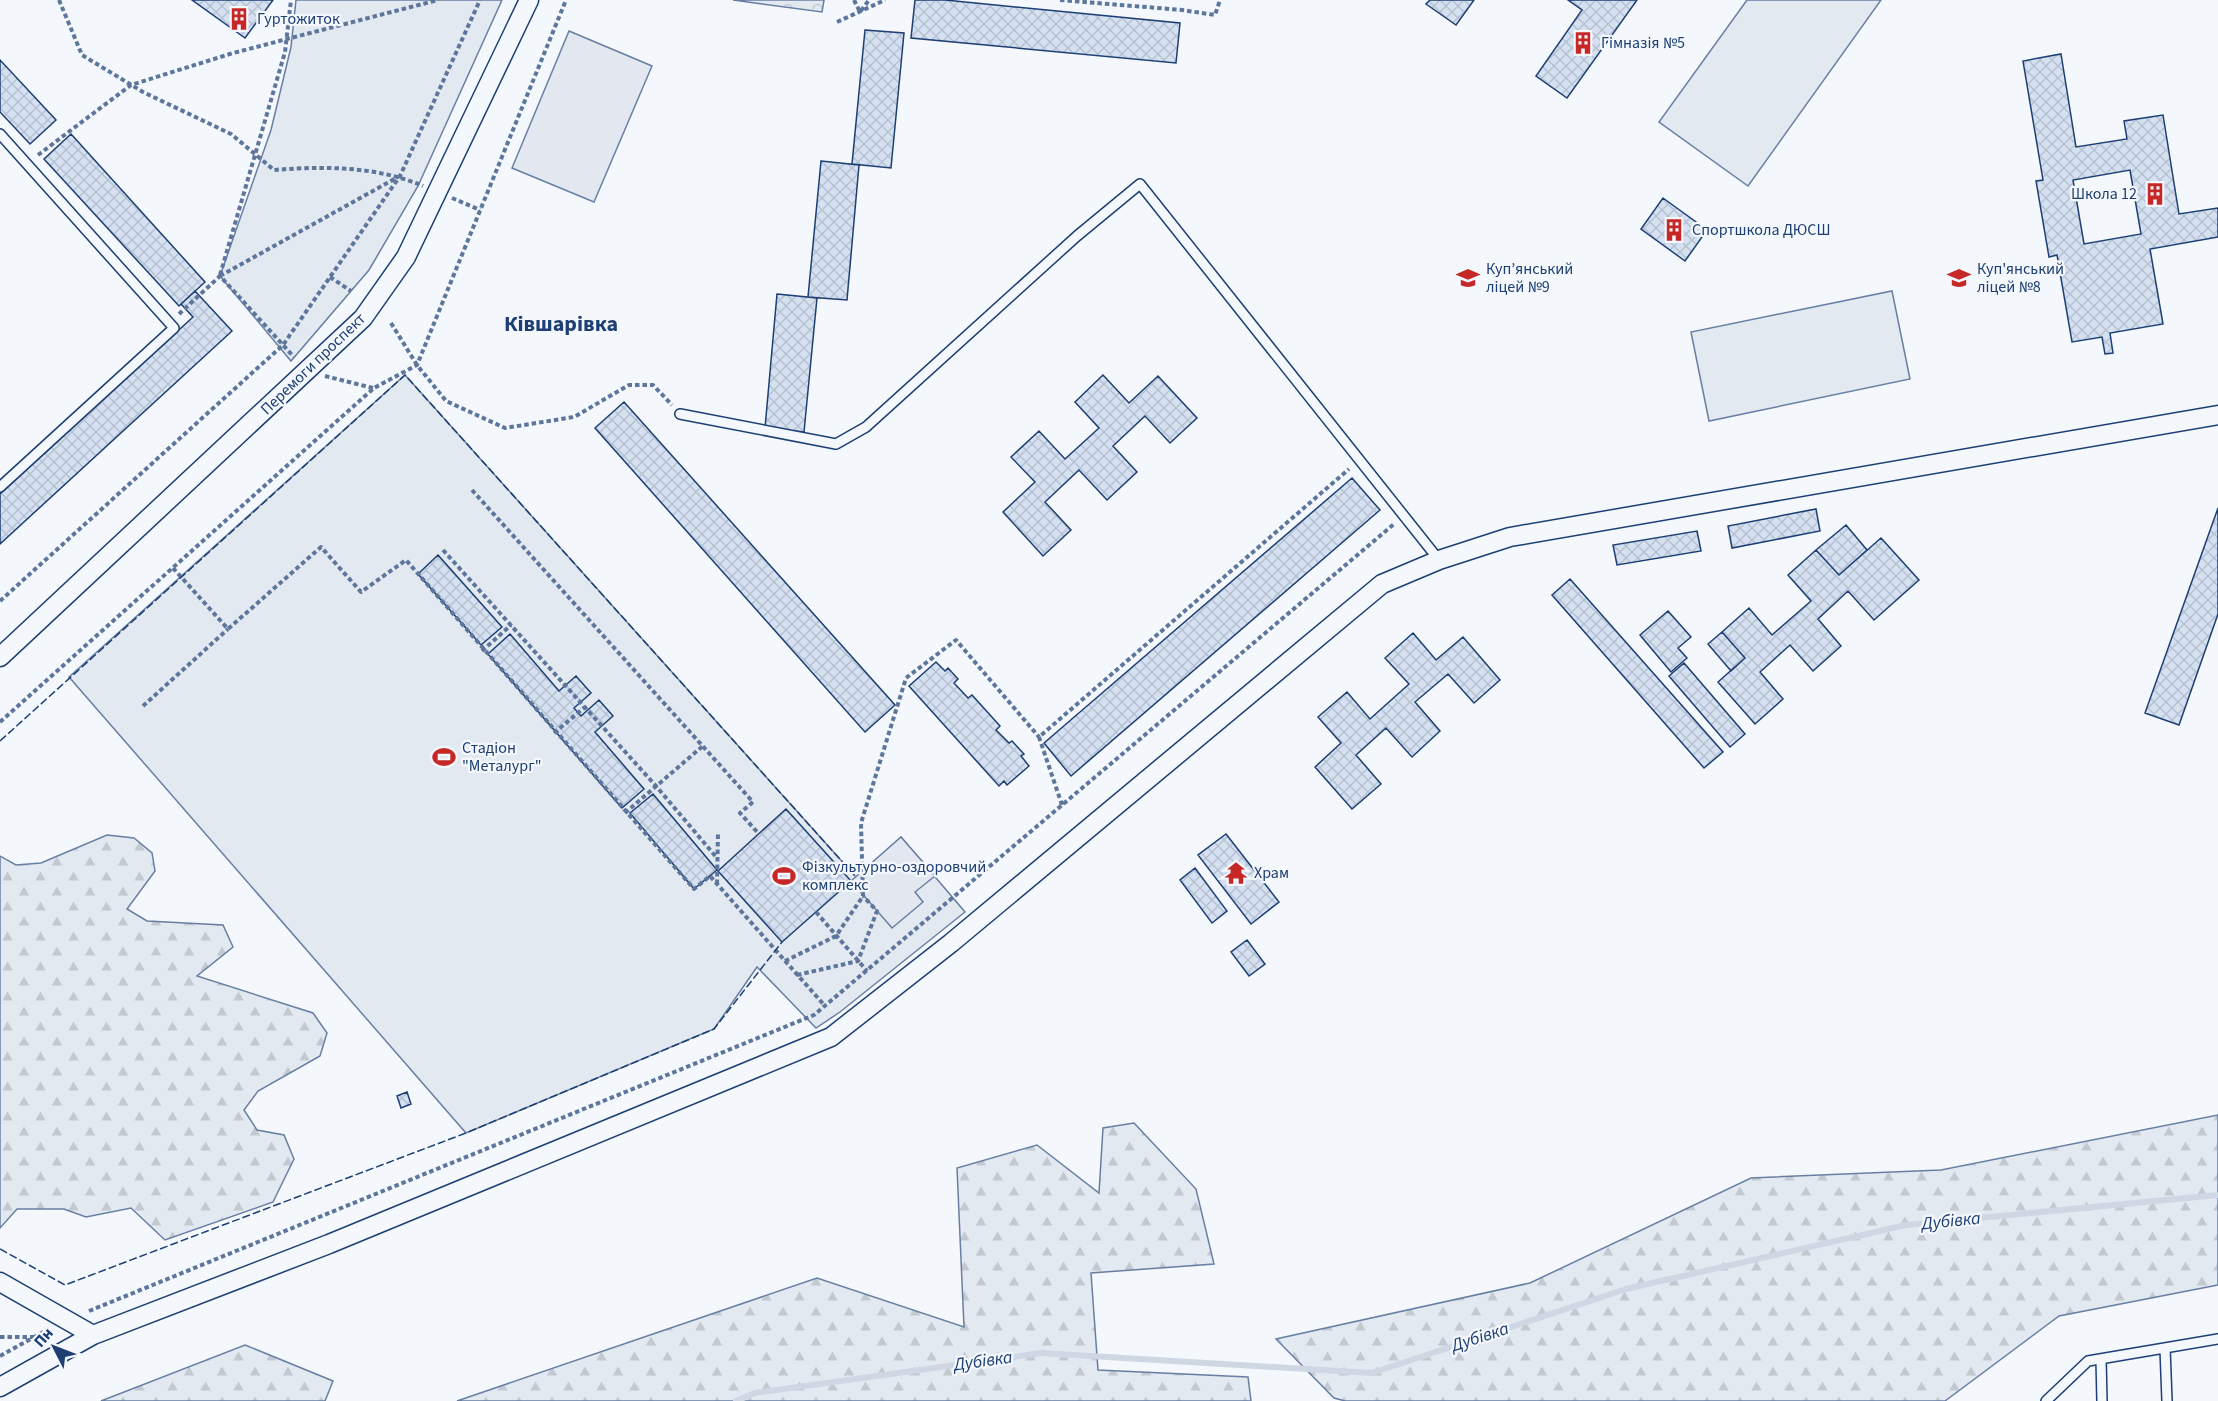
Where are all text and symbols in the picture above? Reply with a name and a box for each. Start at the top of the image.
building icon: Гуртожиток [226,6,252,32]
place label: Гуртожиток [257,8,340,30]
building icon: Гімназія №5 [1570,30,1596,56]
place label: Гімназія №5 [1601,32,1685,54]
building icon: Школа 12 [2142,181,2168,207]
place label: Школа 12 [2071,183,2137,205]
building icon: Спортшкола ДЮСШ [1661,217,1687,243]
place label: Спортшкола ДЮСШ [1692,219,1830,241]
place label: Куп’янський ліцей №9 [1486,258,1573,298]
place label: Куп'янський ліцей №8 [1977,258,2064,298]
school or university icon: Куп’янський ліцей №9 [1455,265,1481,291]
school or university icon: Куп'янський ліцей №8 [1946,265,1972,291]
street label: Перемоги проспект [256,308,370,420]
district label: Ківшарівка [504,308,618,340]
place label: Стадіон "Металург" [462,737,542,777]
sports icon: Стадіон "Металург" [431,744,457,770]
place label: Фізкультурно-оздоровчий комплекс [802,856,986,896]
temple icon: Храм [1223,860,1249,886]
place label: Храм [1254,862,1289,884]
sports icon: Фізкультурно-оздоровчий комплекс [771,863,797,889]
water label: Дубівка [1919,1205,1982,1237]
water label: Дубівка [1447,1316,1512,1358]
north arrow [24,1317,84,1377]
text: Пн [29,1323,58,1352]
water label: Дубівка [951,1344,1014,1378]

